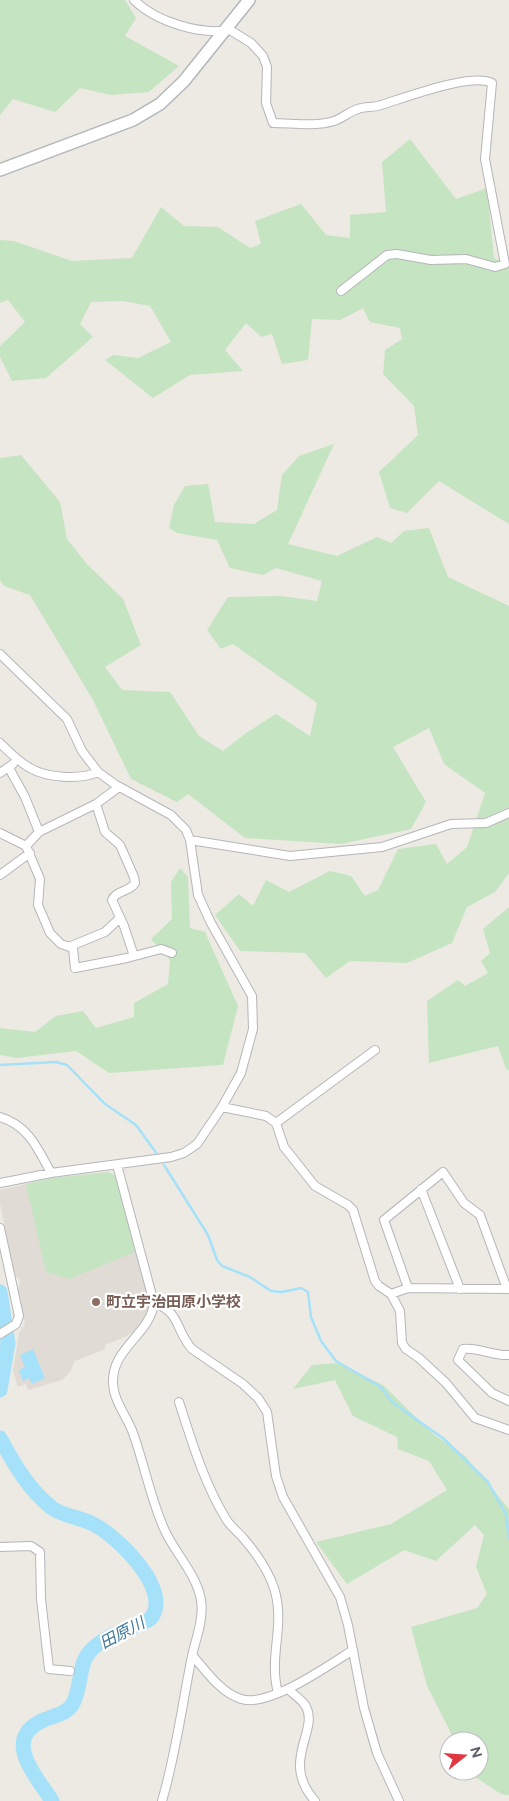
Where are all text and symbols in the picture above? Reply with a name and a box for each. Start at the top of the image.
place label: 町立宇治田原小学校 [106,1293,241,1311]
marker: 町立宇治田原小学校 [90,1296,102,1308]
water label: 田原川 [96,1612,149,1653]
north arrow [439,1731,489,1781]
text: N [466,1745,486,1760]

